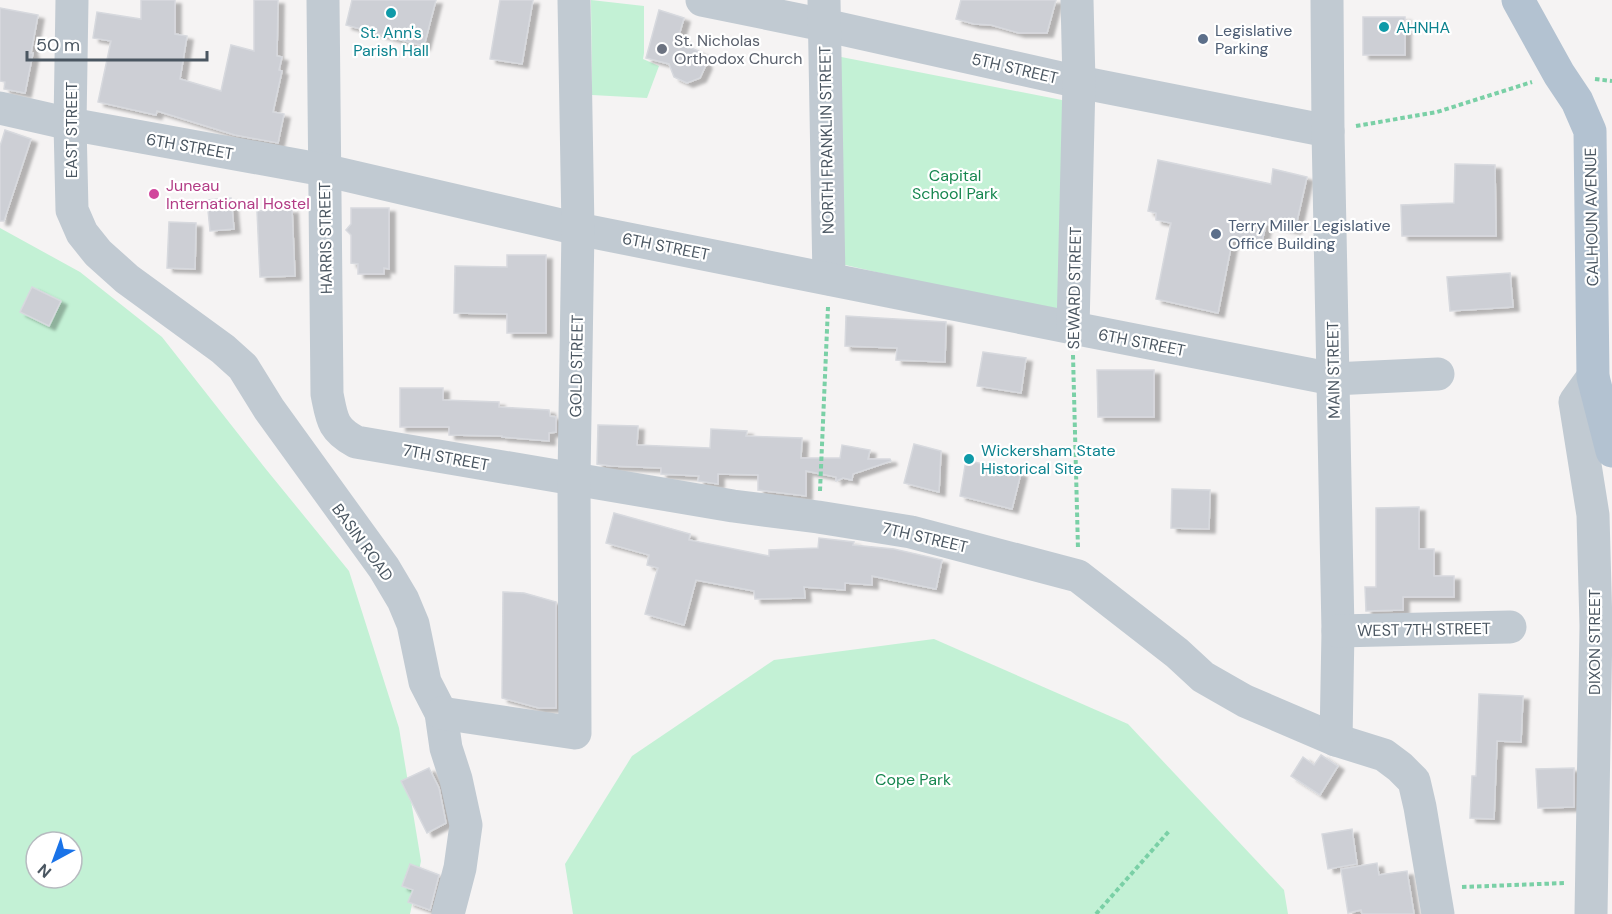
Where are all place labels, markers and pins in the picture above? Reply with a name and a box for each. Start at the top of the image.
marker: St. Ann's Parish Hall [384,6,398,20]
place label: AHNHA [1396,17,1450,38]
place label: Legislative Parking [1215,20,1292,59]
marker: AHNHA [1377,20,1391,34]
place label: St. Ann's Parish Hall [353,22,429,61]
place label: St. Nicholas Orthodox Church [674,30,802,69]
marker: Legislative Parking [1196,32,1210,46]
marker: St. Nicholas Orthodox Church [655,42,669,56]
place label: Juneau International Hostel [166,175,310,214]
marker: Juneau International Hostel [147,187,161,201]
place label: Terry Miller Legislative Office Building [1228,215,1391,254]
marker: Terry Miller Legislative Office Building [1209,227,1223,241]
place label: Wickersham State Historical Site [981,440,1116,479]
marker: Wickersham State Historical Site [962,452,976,466]

